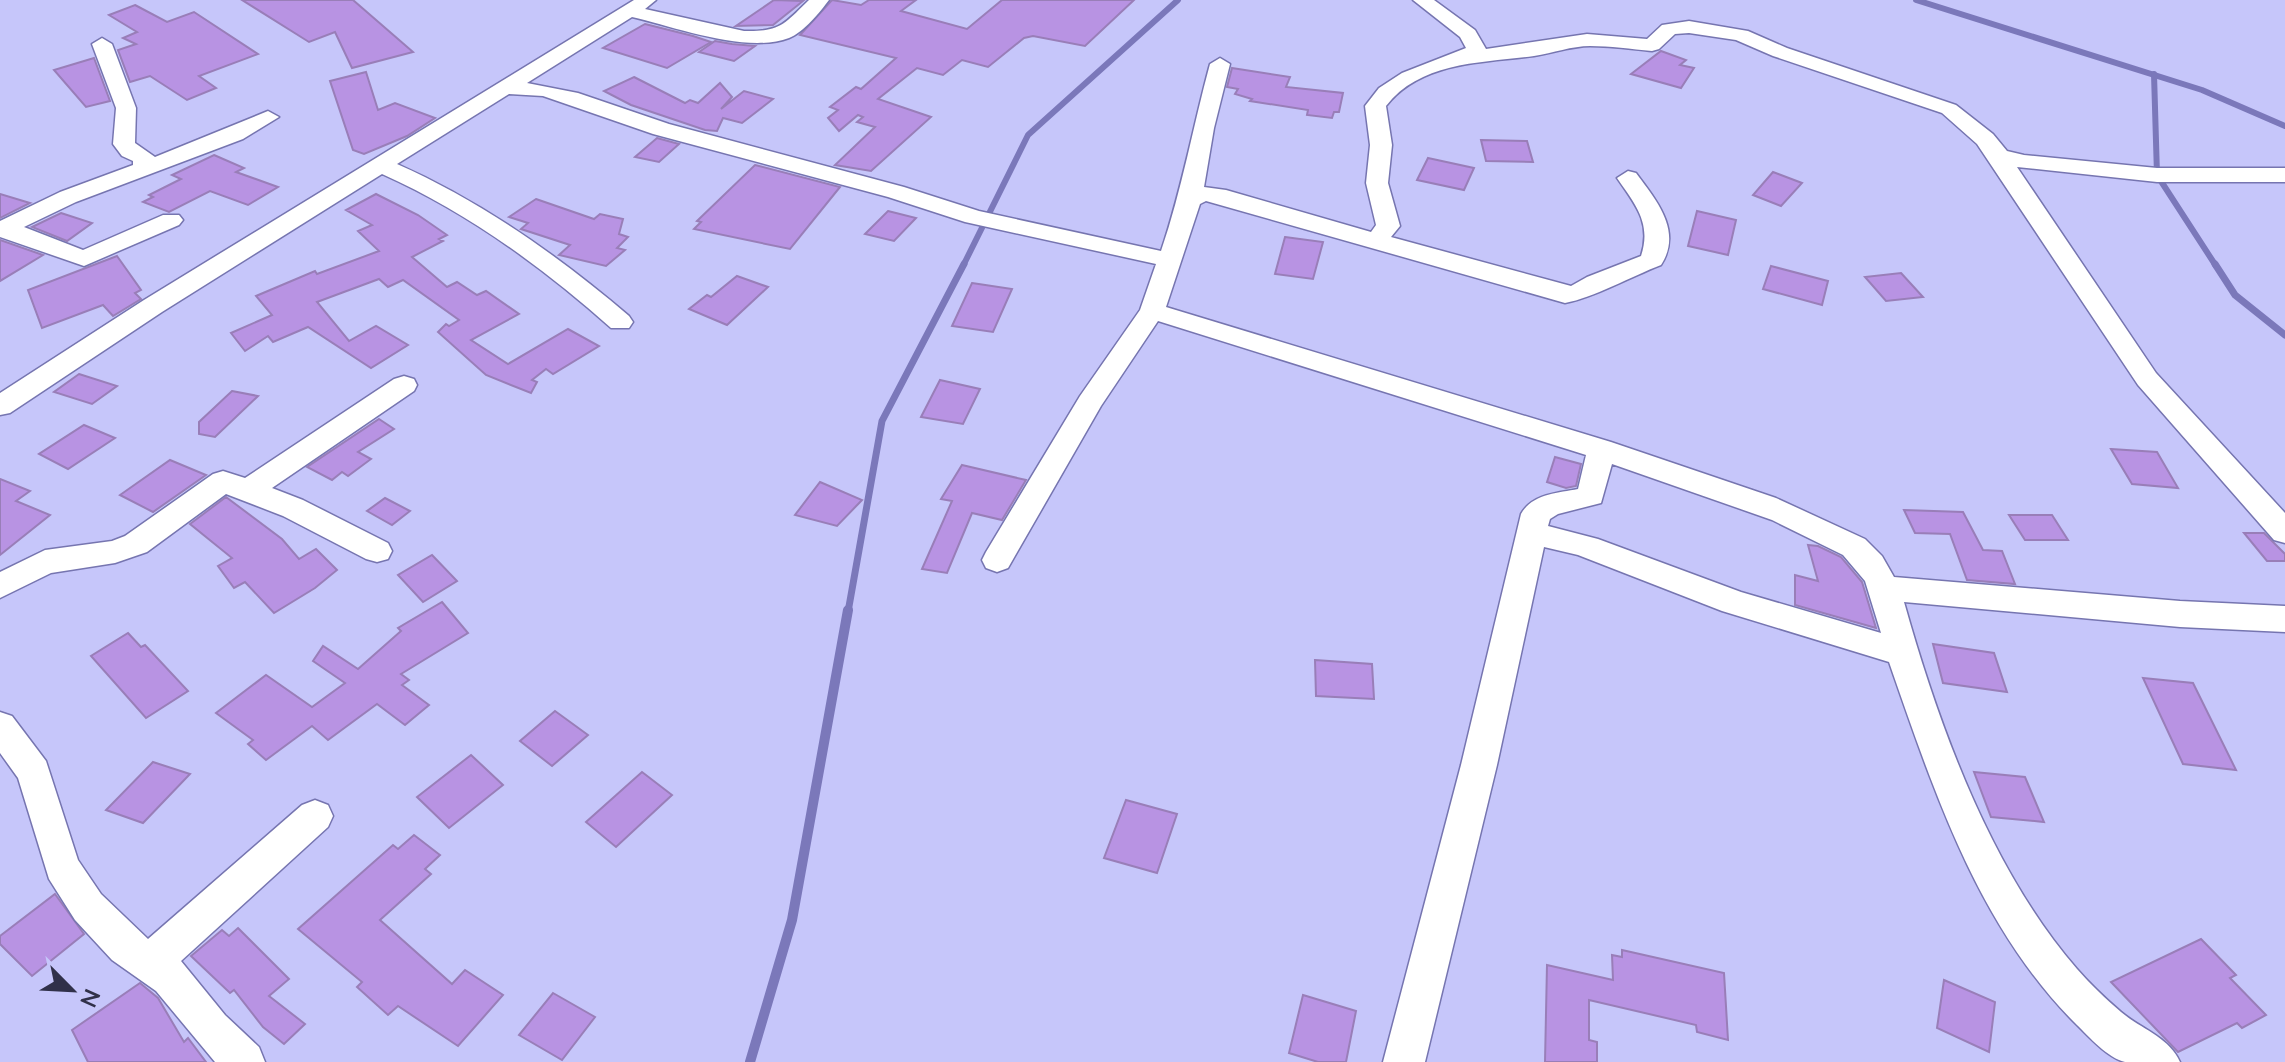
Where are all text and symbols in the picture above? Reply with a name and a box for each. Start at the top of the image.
north arrow [32,950,112,1030]
text: N [75,985,107,1012]

